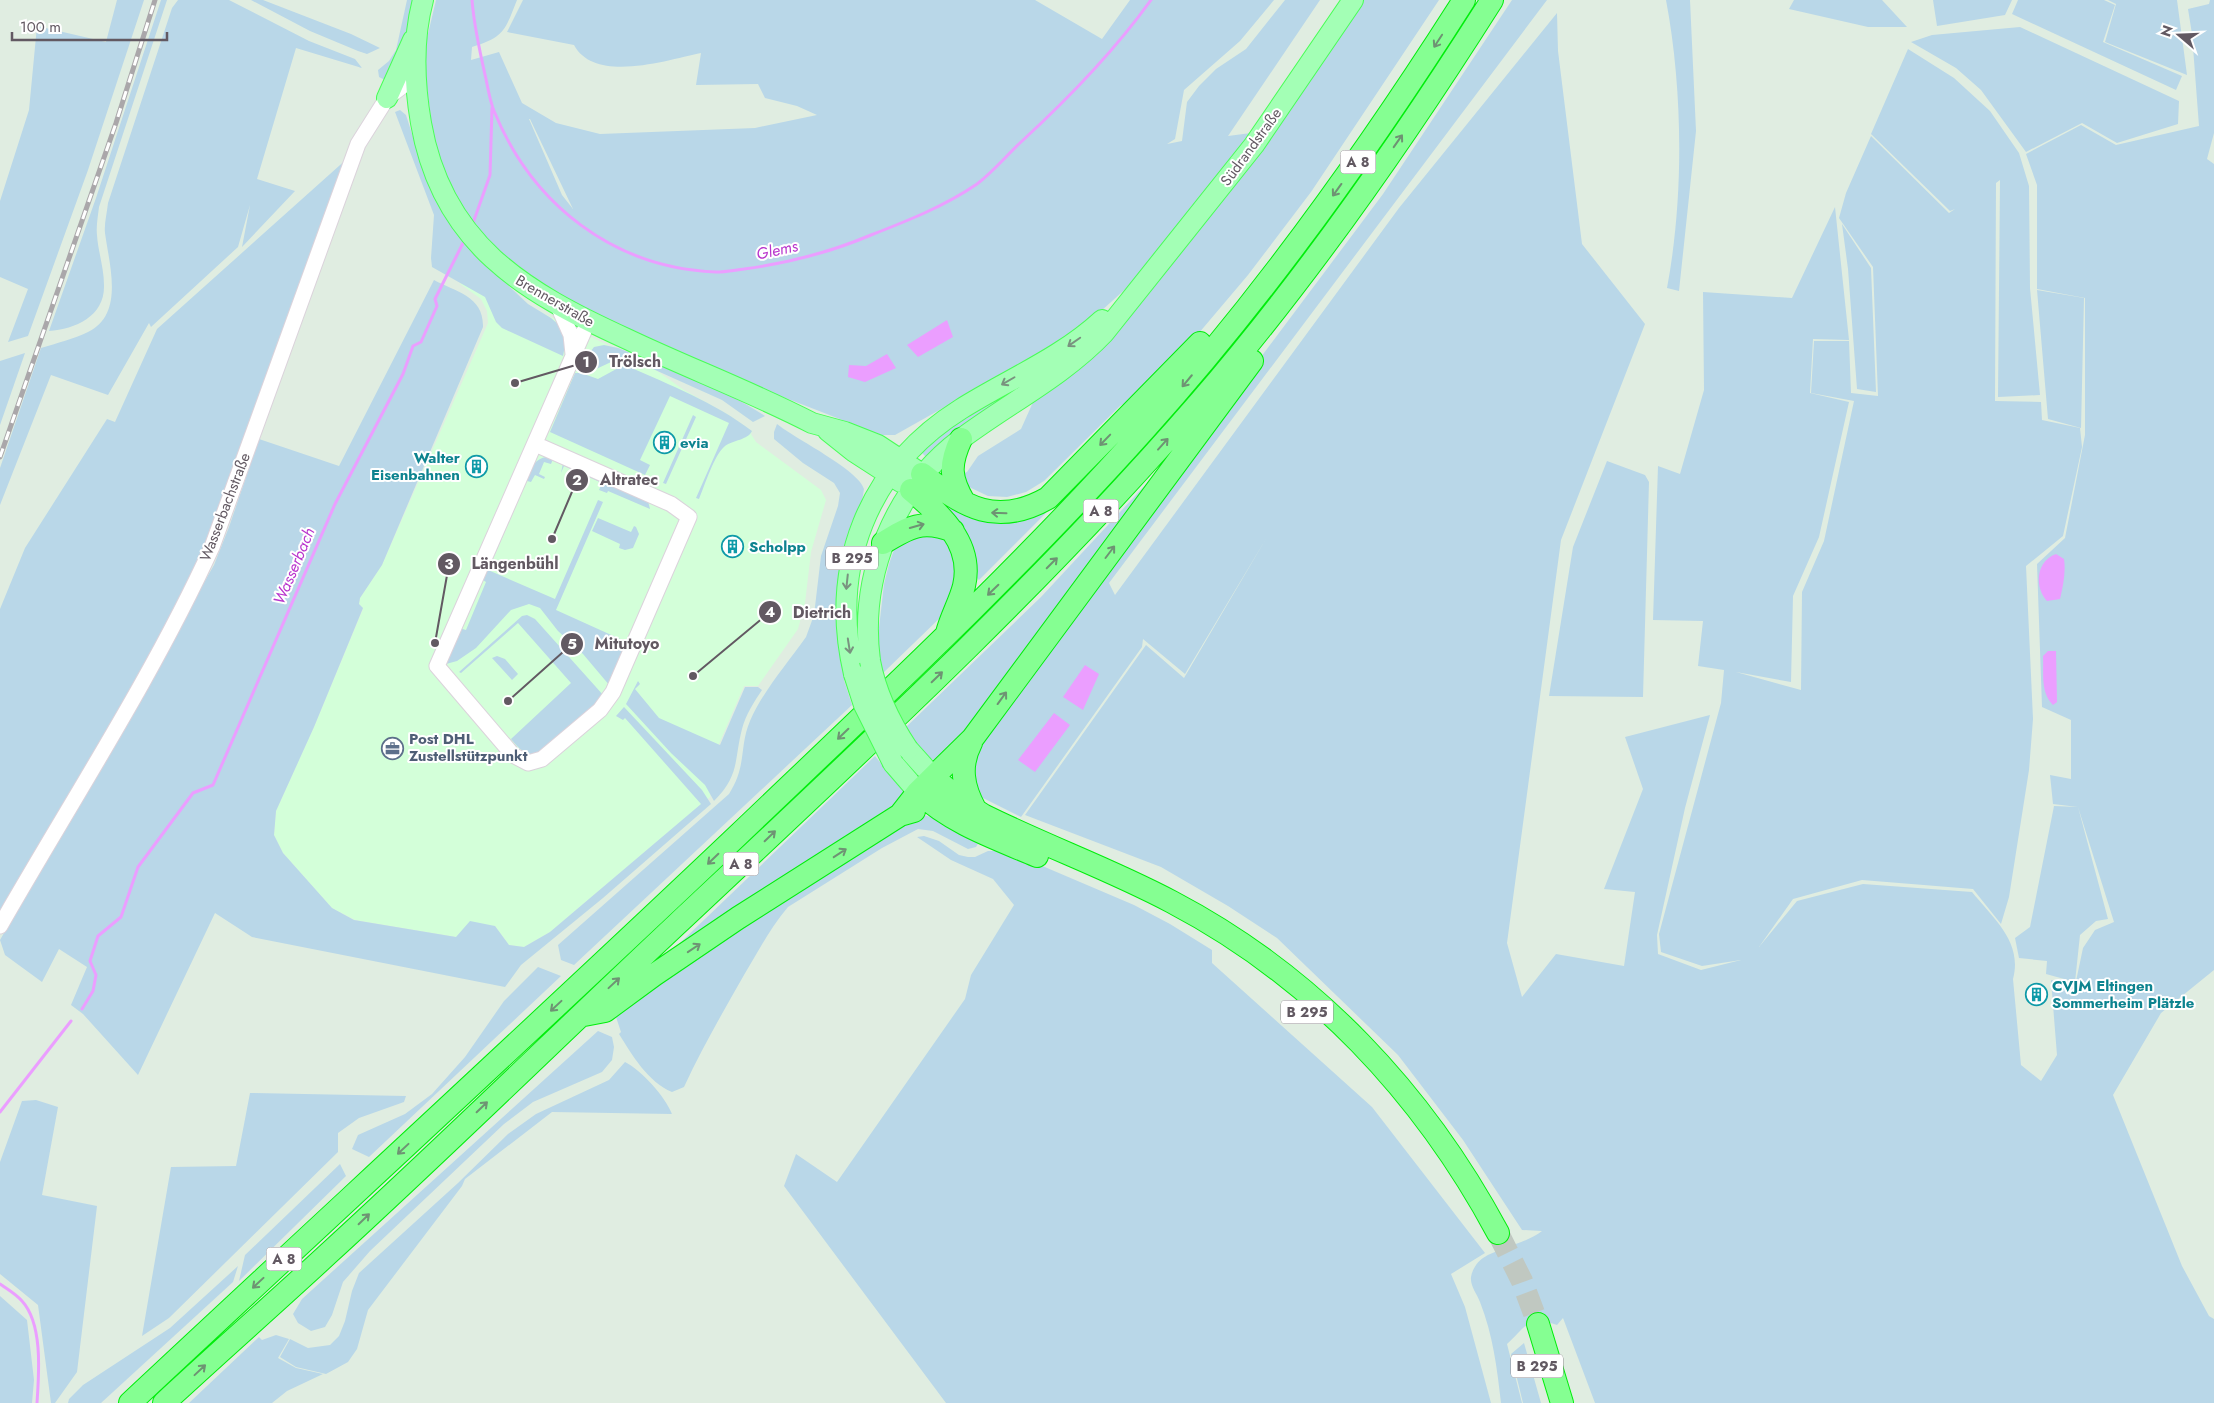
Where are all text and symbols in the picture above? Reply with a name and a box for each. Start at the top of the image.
scale bar [12,10,168,42]
north arrow [2154,10,2204,60]
text: 100 m [20,16,61,38]
text: N [2155,22,2178,39]
one-way arrow [1433,34,1443,48]
street label: Südrandstraße [1215,103,1287,191]
one-way arrow [1393,135,1403,149]
road number: A 8 [1340,150,1376,173]
one-way arrow [1332,183,1342,197]
water label: Glems [754,234,801,266]
street label: Brennerstraße [511,270,599,333]
one-way arrow [1068,337,1082,347]
callout: Trölsch [574,346,671,377]
text: Trölsch [609,350,661,373]
text: 1 [582,351,590,373]
one-way arrow [1182,374,1193,387]
one-way arrow [1001,377,1016,387]
building icon: evia [652,431,676,455]
place label: evia [680,432,709,454]
one-way arrow [1099,434,1111,446]
one-way arrow [1157,437,1169,450]
place label: Walter Eisenbahnen [371,447,461,486]
street label: Wasserbachstraße [194,449,256,564]
building icon: Walter Eisenbahnen [464,455,488,479]
callout: Altratec [565,464,668,495]
text: Altratec [599,468,658,491]
text: 2 [572,469,582,491]
road number: A 8 [1084,500,1118,522]
one-way arrow [991,508,1007,517]
one-way arrow [908,521,924,531]
water label: Wasserbach [267,524,321,608]
building icon: Scholpp [721,535,745,559]
place label: Scholpp [749,536,806,558]
road number: B 295 [826,546,878,570]
one-way arrow [1104,546,1115,559]
callout: Längenbühl [436,548,568,579]
text: Längenbühl [472,552,558,575]
text: 3 [444,553,454,575]
one-way arrow [1046,557,1058,569]
one-way arrow [842,574,852,590]
one-way arrow [987,584,999,596]
callout: Dietrich [758,597,861,628]
text: 4 [765,601,775,623]
text: Dietrich [793,601,851,624]
callout: Mitutoyo [559,628,669,659]
text: Mitutoyo [595,632,659,655]
text: 5 [567,633,577,655]
one-way arrow [844,637,854,653]
one-way arrow [930,671,943,683]
one-way arrow [997,691,1007,705]
place label: Post DHL Zustellstützpunkt [409,728,528,767]
one-way arrow [837,728,850,740]
office icon: Post DHL Zustellstützpunkt [381,736,405,760]
one-way arrow [764,830,777,842]
one-way arrow [833,848,847,858]
road number: A 8 [724,852,758,876]
one-way arrow [707,853,719,865]
one-way arrow [687,943,701,953]
place label: CVJM Eltingen Sommerheim Plätzle [2052,975,2195,1014]
one-way arrow [607,977,620,989]
building icon: CVJM Eltingen Sommerheim Plätzle [2024,983,2048,1007]
one-way arrow [550,1000,563,1012]
road number: B 295 [1281,1000,1333,1024]
one-way arrow [476,1101,489,1113]
one-way arrow [397,1143,410,1155]
one-way arrow [358,1213,371,1225]
road number: A 8 [266,1248,302,1270]
one-way arrow [252,1277,265,1289]
road number: B 295 [1511,1354,1563,1378]
one-way arrow [193,1364,206,1376]

